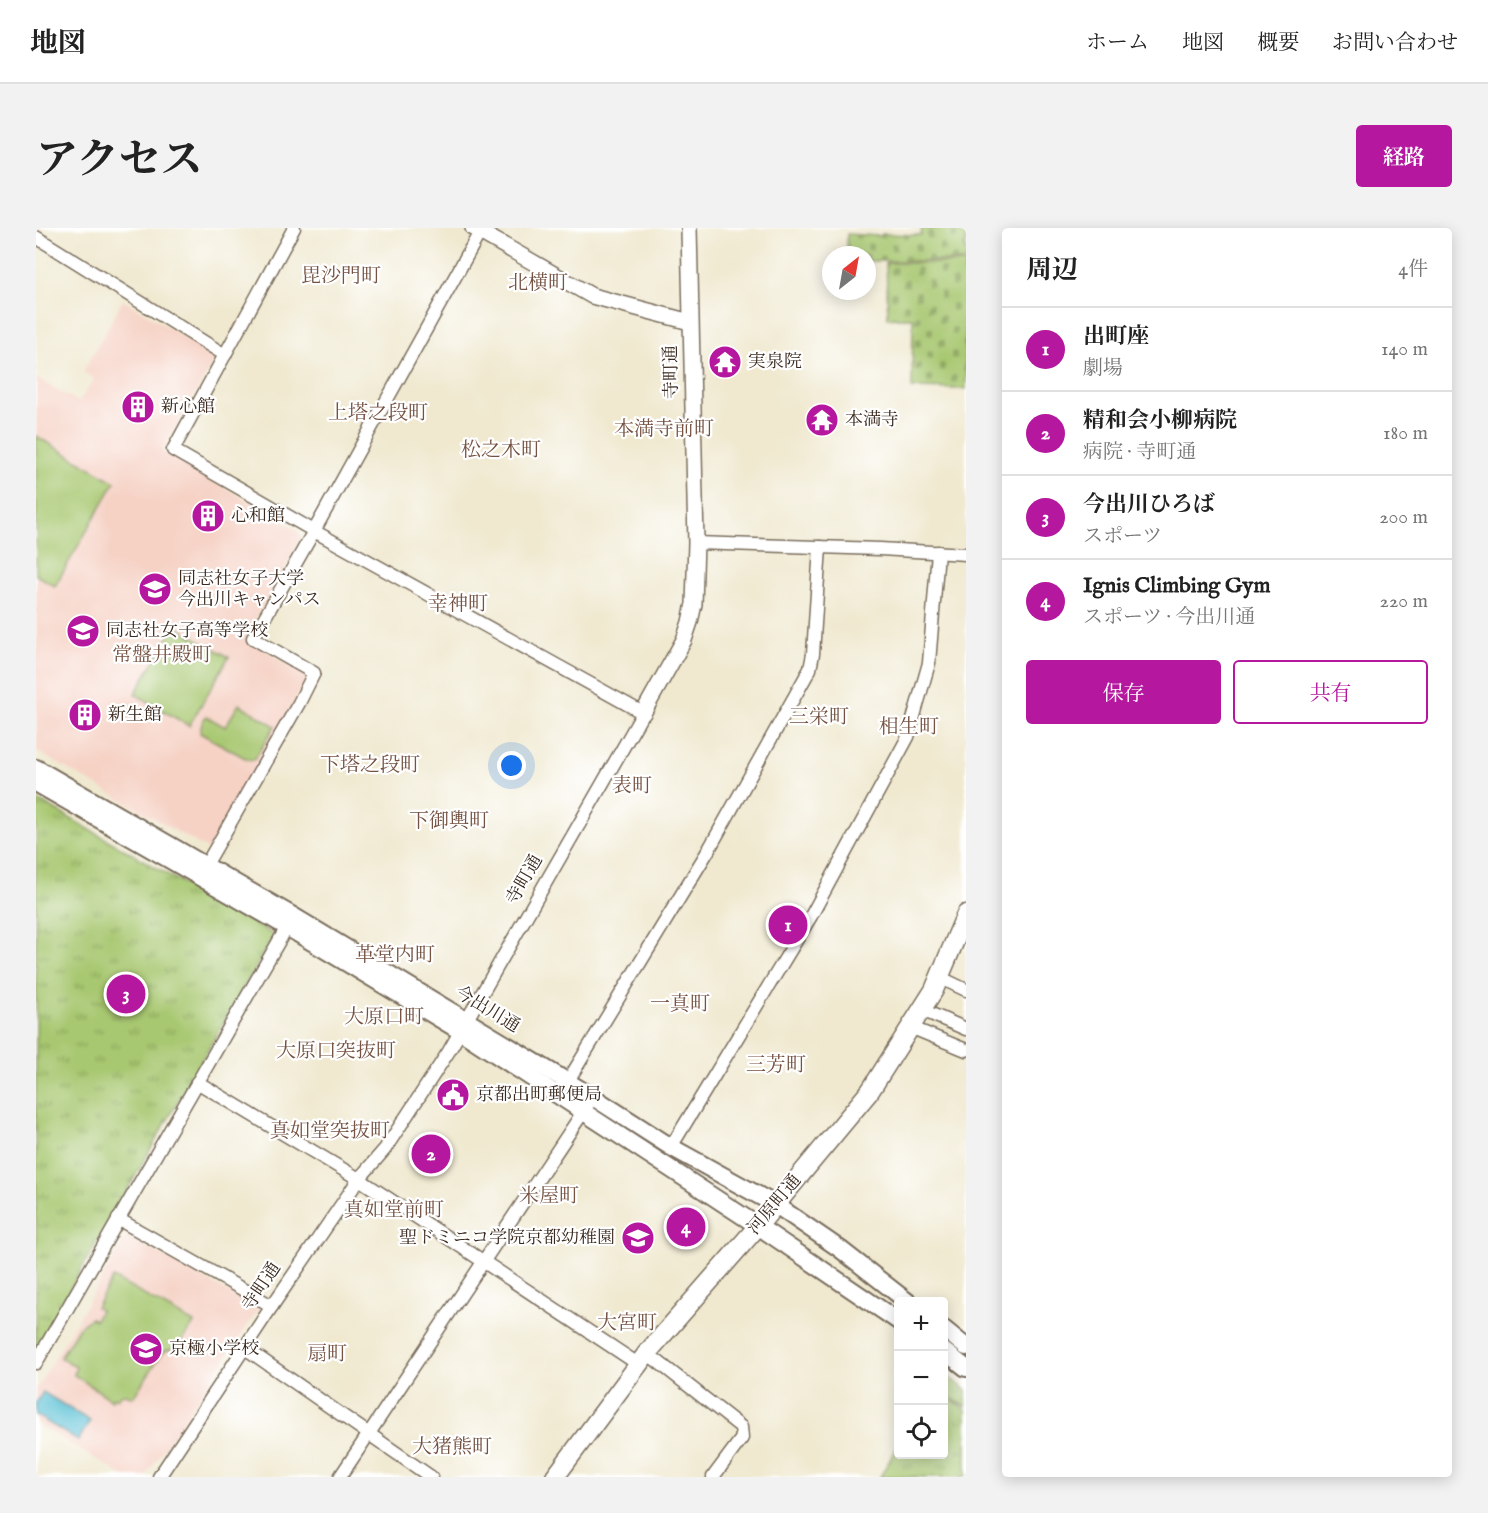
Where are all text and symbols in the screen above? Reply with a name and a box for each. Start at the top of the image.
text: 地図 [30,27,86,62]
text: ホーム [1086,30,1149,57]
text: 地図 [1182,30,1224,57]
text: 概要 [1257,30,1299,57]
text: お問い合わせ [1332,30,1458,57]
button: 経路 [1356,125,1452,187]
text: アクセス [36,135,203,188]
north arrow [822,246,876,300]
text: 周辺 [1026,254,1078,287]
text: 4件 [1398,257,1428,282]
district label: 毘沙門町 [301,264,381,289]
district label: 北横町 [508,271,568,296]
text: 出町座 [1083,323,1149,351]
text: 1 [1042,337,1049,362]
text: 140 m [1381,337,1428,362]
temple icon: 実泉院 [707,344,743,380]
street label: 寺町通 [660,345,684,399]
place label: 実泉院 [748,351,802,374]
text: 劇場 [1083,356,1123,381]
building icon: 新心館 [120,389,156,425]
place label: 新心館 [161,396,215,419]
district label: 上塔之段町 [328,401,428,426]
temple icon: 本満寺 [804,402,840,438]
text: 精和会小柳病院 [1083,407,1237,435]
place label: 本満寺 [845,409,899,432]
district label: 本満寺前町 [614,417,714,442]
text: 2 [1041,421,1050,446]
text: 180 m [1383,421,1428,446]
district label: 松之木町 [461,438,541,463]
text: 病院 · 寺町通 [1083,440,1196,465]
text: 今出川ひろば [1083,491,1215,519]
building icon: 心和館 [190,498,226,534]
place label: 心和館 [231,505,285,528]
text: 3 [1042,505,1049,530]
text: 200 m [1379,505,1428,530]
text: スポーツ [1083,524,1162,549]
place label: 同志社女子大学 今出川キャンパス [178,568,321,612]
school or university icon: 同志社女子大学 今出川キャンパス [137,571,173,607]
text: Ignis Climbing Gym [1083,572,1270,600]
text: 4 [1041,589,1050,614]
text: 220 m [1380,589,1428,614]
district label: 幸神町 [428,592,488,617]
text: スポーツ · 今出川通 [1083,605,1255,630]
school or university icon: 同志社女子高等学校 [65,613,101,649]
place label: 同志社女子高等学校 [106,620,268,643]
district label: 常盤井殿町 [112,643,212,668]
button: 保存 [1026,660,1221,724]
button: 共有 [1233,660,1428,724]
building icon: 新生館 [67,697,103,733]
place label: 新生館 [108,704,162,727]
district label: 三栄町 [789,705,849,730]
district label: 相生町 [879,715,939,740]
your location [497,751,526,780]
district label: 下塔之段町 [320,753,420,778]
district label: 表町 [612,774,652,799]
district label: 下御輿町 [409,809,489,834]
street label: 寺町通 [502,851,548,909]
pin: 1 [768,902,807,948]
district label: 革堂内町 [355,943,435,968]
pin: 3 [106,972,146,1017]
street label: 今出川通 [450,982,524,1038]
district label: 一真町 [650,992,710,1017]
district label: 大原口町 [344,1005,424,1030]
district label: 大原口突抜町 [276,1039,396,1064]
district label: 三芳町 [746,1053,806,1078]
public building icon: 京都出町郵便局 [435,1077,471,1113]
place label: 京都出町郵便局 [476,1084,602,1107]
district label: 真如堂突抜町 [270,1119,390,1144]
pin: 2 [412,1132,450,1176]
street label: 河原町通 [743,1170,807,1240]
district label: 米屋町 [519,1184,579,1209]
district label: 真如堂前町 [344,1198,444,1223]
pin: 4 [666,1204,706,1250]
school or university icon: 聖ドミニコ学院京都幼稚園 [620,1220,656,1256]
place label: 聖ドミニコ学院京都幼稚園 [399,1227,615,1250]
street label: 寺町通 [237,1258,287,1316]
map controls [894,1297,948,1459]
button: + [894,1297,948,1351]
district label: 大宮町 [597,1311,657,1336]
school or university icon: 京極小学校 [128,1331,164,1367]
place label: 京極小学校 [169,1338,259,1361]
district label: 扇町 [307,1342,347,1367]
button: − [894,1351,948,1405]
button: locate [894,1405,948,1459]
district label: 大猪熊町 [412,1435,492,1460]

